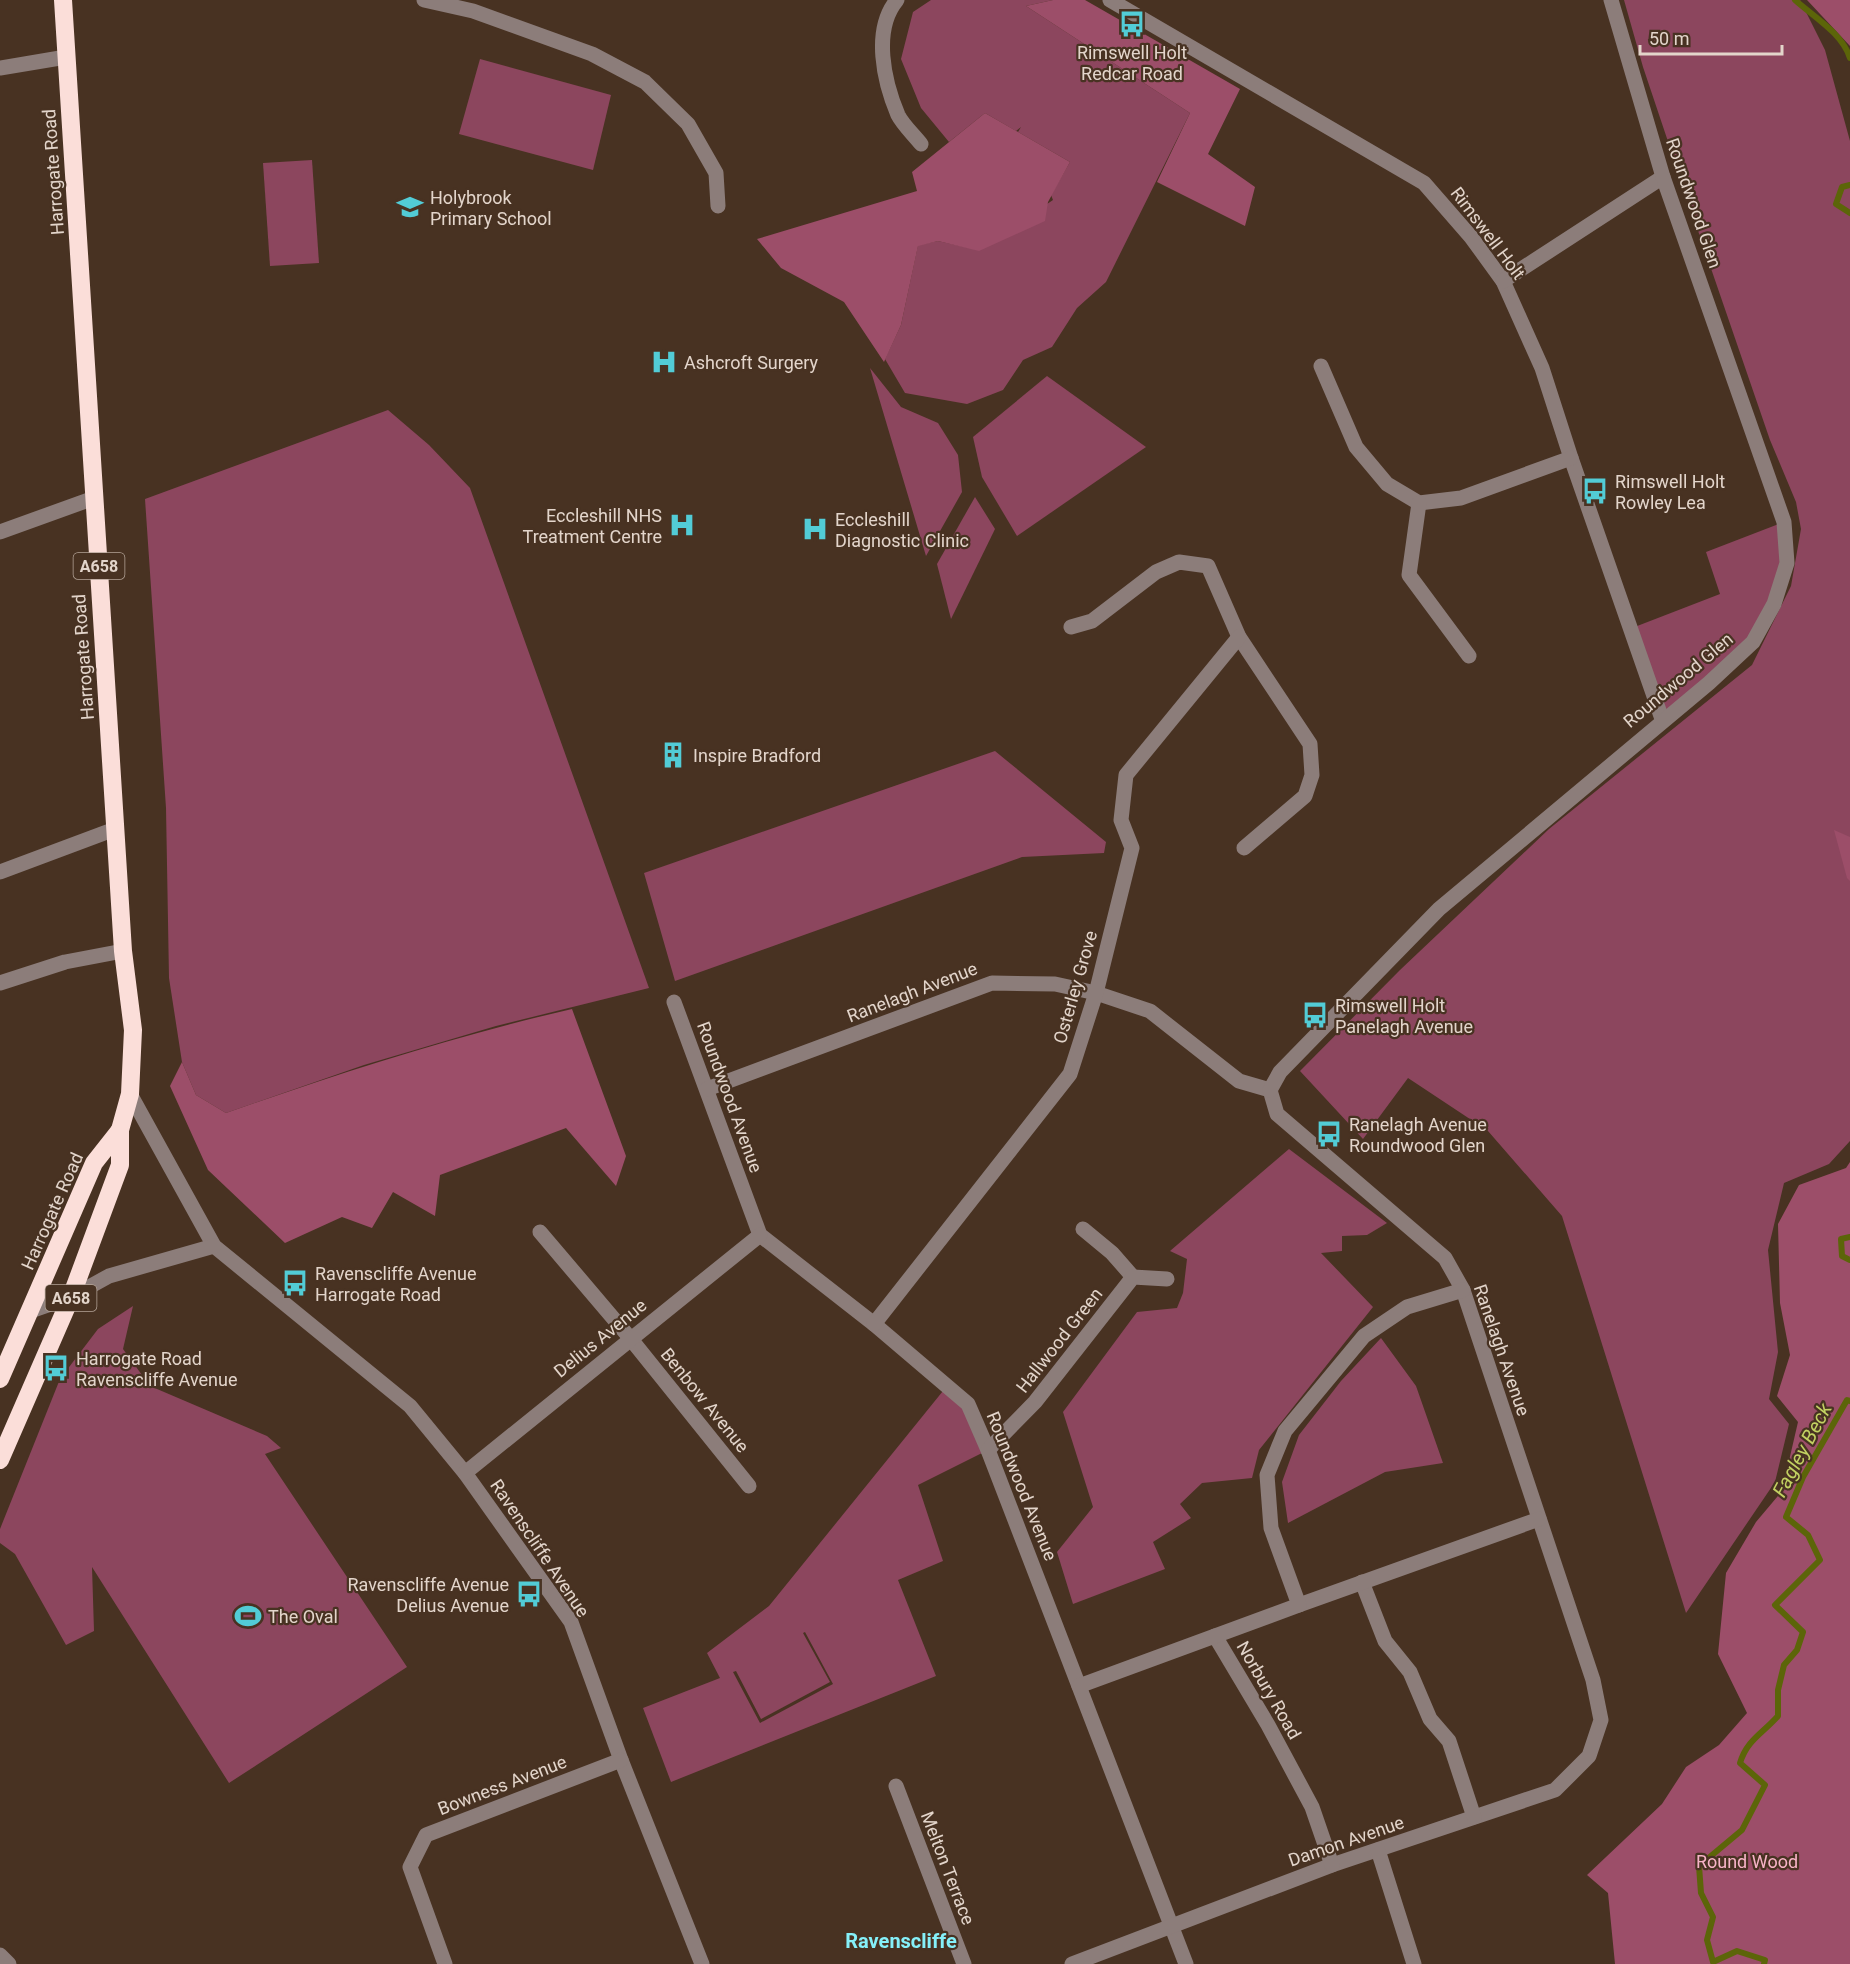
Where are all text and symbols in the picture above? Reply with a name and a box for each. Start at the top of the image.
bus stop icon: Rimswell Holt Redcar Road [1117,9,1147,39]
scale bar [1640,18,1782,56]
text: 50 m [1649,28,1689,49]
place label: Rimswell Holt Redcar Road [1077,42,1187,84]
street label: Harrogate Road [38,108,68,236]
street label: Roundwood Glen [1662,135,1726,271]
street label: Rimswell Holt [1446,183,1530,283]
place label: Holybrook Primary School [430,187,552,229]
school or university icon: Holybrook Primary School [395,192,425,222]
hospital icon: Ashcroft Surgery [649,347,679,377]
place label: Ashcroft Surgery [684,352,819,373]
place label: Rimswell Holt Rowley Lea [1615,471,1725,513]
bus stop icon: Rimswell Holt Rowley Lea [1580,476,1610,506]
place label: Eccleshill NHS Treatment Centre [523,505,662,547]
place label: Eccleshill Diagnostic Clinic [835,509,969,551]
hospital icon: Eccleshill NHS Treatment Centre [667,510,697,540]
hospital icon: Eccleshill Diagnostic Clinic [800,514,830,544]
road number: A658 [74,553,124,579]
street label: Harrogate Road [68,593,98,721]
street label: Roundwood Glen [1619,628,1737,732]
building icon: Inspire Bradford [658,740,688,770]
place label: Inspire Bradford [693,745,821,766]
street label: Osterley Grove [1049,928,1101,1046]
street label: Ranelagh Avenue [844,957,980,1027]
place label: Rimswell Holt Panelagh Avenue [1335,995,1473,1037]
bus stop icon: Rimswell Holt Panelagh Avenue [1300,1000,1330,1030]
street label: Roundwood Avenue [693,1019,767,1175]
place label: Ranelagh Avenue Roundwood Glen [1349,1114,1487,1156]
bus stop icon: Ranelagh Avenue Roundwood Glen [1314,1119,1344,1149]
street label: Harrogate Road [17,1149,87,1273]
place label: Ravenscliffe Avenue Harrogate Road [315,1263,476,1305]
bus stop icon: Ravenscliffe Avenue Harrogate Road [280,1268,310,1298]
street label: Ranelagh Avenue [1470,1281,1534,1419]
street label: Hallwood Green [1012,1283,1106,1397]
road number: A658 [46,1285,97,1311]
street label: Delius Avenue [550,1294,650,1382]
street label: Benbow Avenue [657,1344,753,1456]
place label: Harrogate Road Ravenscliffe Avenue [76,1348,237,1390]
bus stop icon: Harrogate Road Ravenscliffe Avenue [41,1353,71,1383]
water label: Fagley Beck [1767,1398,1837,1501]
street label: Roundwood Avenue [983,1408,1061,1564]
street label: Ravenscliffe Avenue [486,1475,594,1621]
place label: Ravenscliffe Avenue Delius Avenue [348,1574,509,1616]
bus stop icon: Ravenscliffe Avenue Delius Avenue [514,1579,544,1609]
sports icon: The Oval [233,1601,263,1631]
place label: The Oval [268,1606,338,1627]
street label: Norbury Road [1232,1637,1306,1743]
street label: Bowness Avenue [435,1751,569,1819]
street label: Melton Terrace [917,1808,979,1928]
street label: Damon Avenue [1285,1811,1407,1871]
park label: Round Wood [1696,1851,1798,1872]
district label: Ravenscliffe [845,1929,957,1953]

